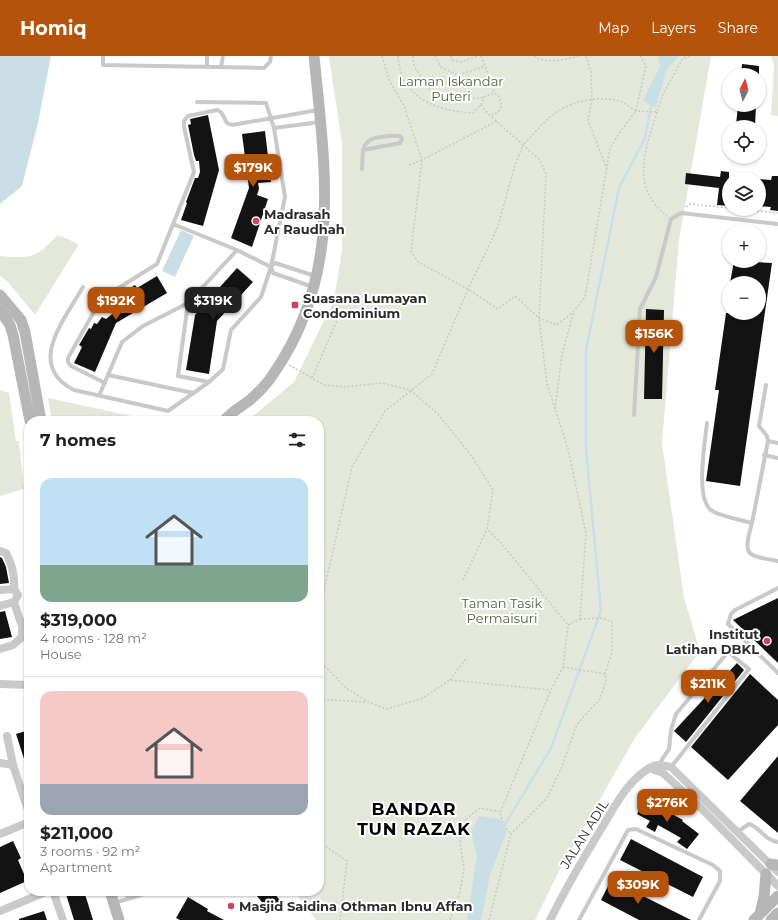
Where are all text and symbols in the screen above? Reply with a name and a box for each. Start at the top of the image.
text: Homiq [20,17,87,40]
text: Map [598,19,629,37]
text: Layers [651,19,696,37]
text: Share [718,19,758,37]
north arrow [722,68,766,112]
map controls [722,68,766,320]
park label: Laman Iskandar Puteri [398,73,504,104]
button: locate [722,120,766,164]
pin: $179K [225,154,281,188]
text: $179K [233,159,273,175]
button: layers [722,172,766,216]
place label: Madrasah Ar Raudhah [263,206,345,237]
marker: Madrasah Ar Raudhah [251,216,261,226]
button: + [722,224,766,268]
button: − [722,276,766,320]
pin: $192K [88,287,144,321]
pin: $319K [185,287,241,321]
place label: Suasana Lumayan Condominium [303,290,427,321]
text: $192K [97,292,135,308]
text: $319K [194,292,232,308]
marker: Suasana Lumayan Condominium [290,300,300,310]
pin: $156K [626,320,682,354]
text: $156K [635,325,673,341]
icon: filters [286,429,308,451]
text: 7 homes [40,430,116,450]
icon: home [138,504,210,576]
park label: Taman Tasik Permaisuri [462,595,543,626]
text: $319,000 [40,610,117,630]
place label: Institut Latihan DBKL [666,626,759,657]
text: 4 rooms · 128 m² [40,630,147,646]
marker: Institut Latihan DBKL [762,636,772,646]
text: House [40,646,82,662]
pin: $211K [680,670,736,704]
text: $211K [690,675,726,691]
icon: home [138,717,210,789]
pin: $276K [639,789,695,823]
text: $276K [646,794,688,810]
street label: JALAN ADIL [556,796,612,872]
district label: BANDAR TUN RAZAK [357,799,471,839]
text: $211,000 [40,823,113,843]
text: 3 rooms · 92 m² [40,843,140,859]
text: Apartment [40,859,112,875]
pin: $309K [610,871,666,905]
text: $309K [617,876,659,892]
place label: Masjid Saidina Othman Ibnu Affan [239,898,473,914]
marker: Masjid Saidina Othman Ibnu Affan [226,901,236,911]

